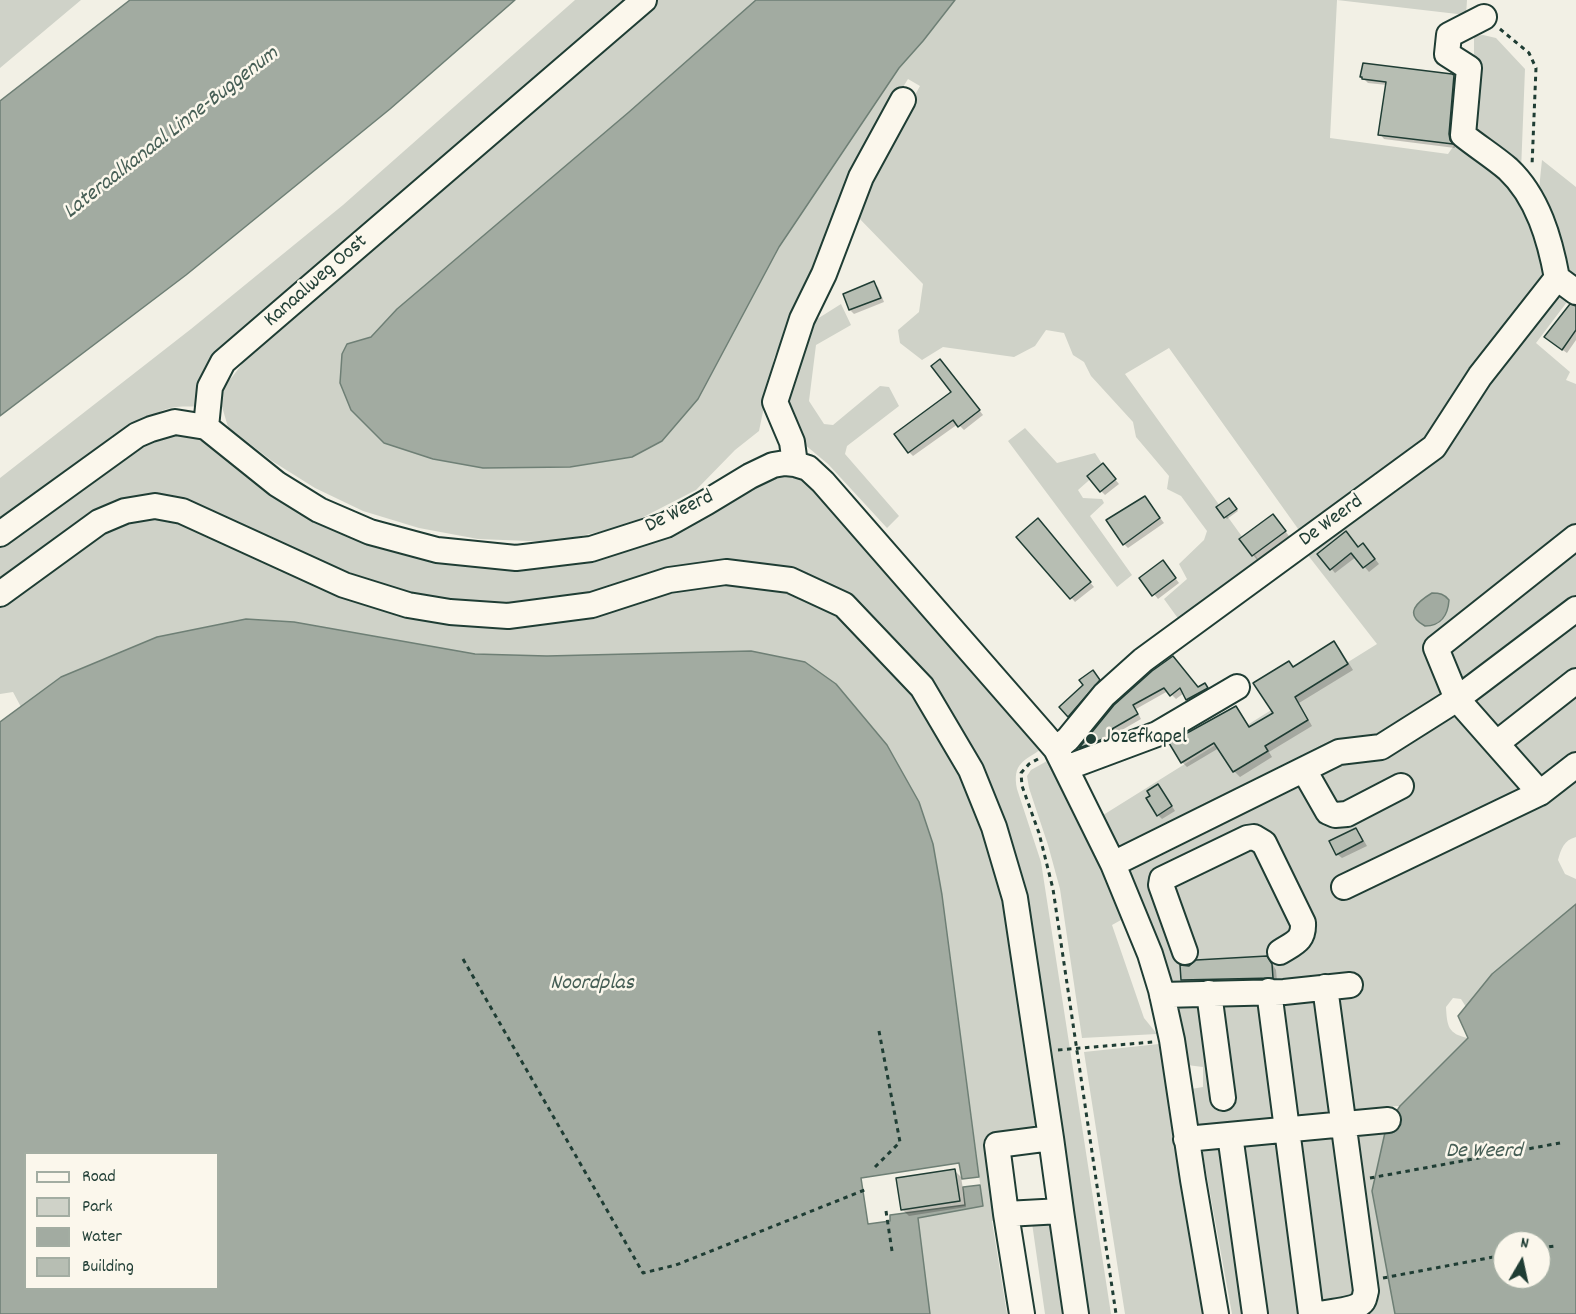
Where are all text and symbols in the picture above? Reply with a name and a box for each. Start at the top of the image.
water label: Lateraalkanaal Linne-Buggenum [59,42,285,226]
street label: Kanaalweg Oost [260,230,374,334]
street label: De Weerd [642,486,718,540]
street label: De Weerd [1295,490,1369,554]
place label: Jozefkapel [1103,726,1187,752]
marker: Jozefkapel [1084,732,1098,746]
water label: Noordplas [550,972,634,998]
water label: De Weerd [1446,1140,1522,1166]
legend [24,1152,219,1290]
text: Road [82,1165,116,1190]
text: Park [82,1195,113,1220]
text: Water [82,1225,122,1250]
north arrow [1492,1230,1552,1290]
text: N [1519,1232,1530,1256]
text: Building [82,1255,134,1280]

